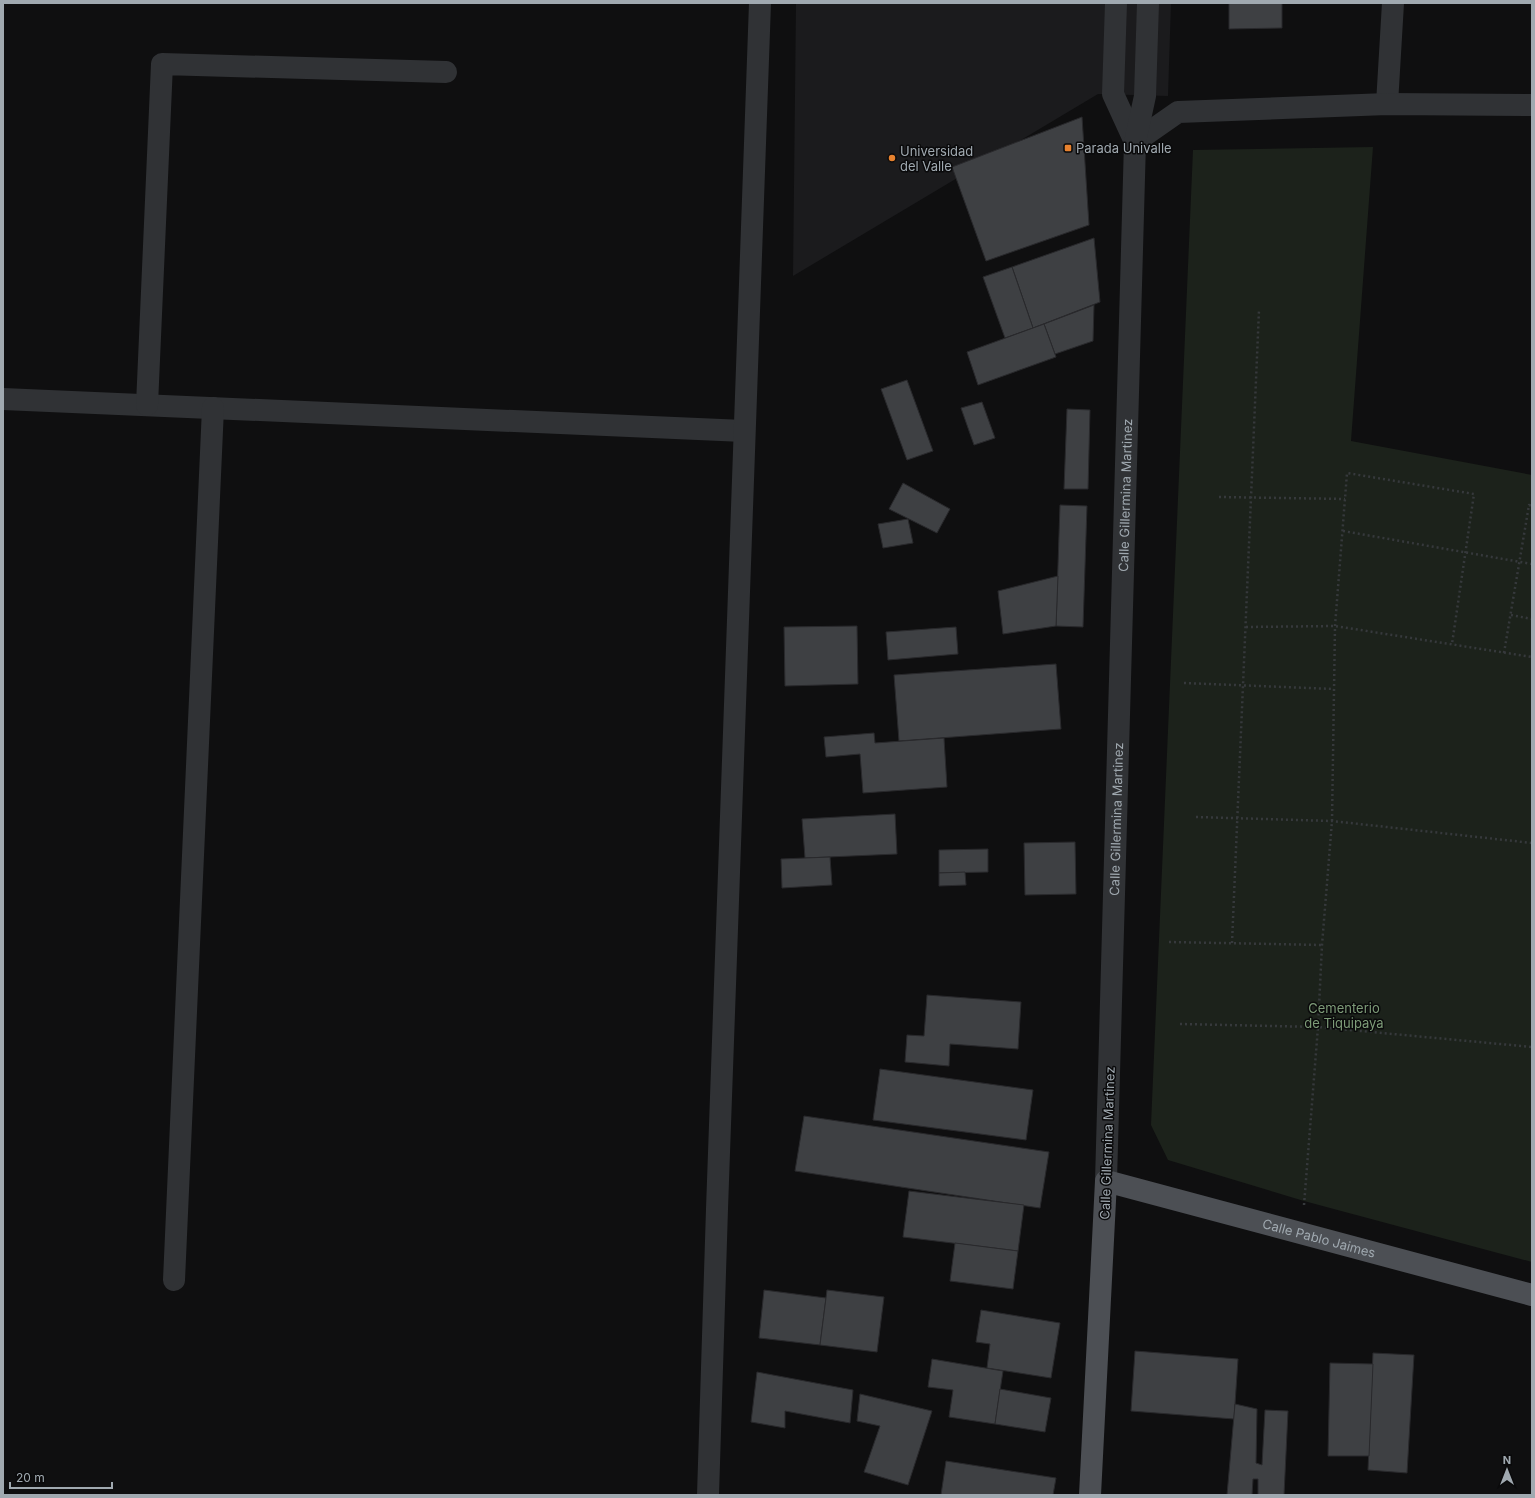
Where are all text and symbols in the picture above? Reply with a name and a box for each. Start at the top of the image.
place label: Parada Univalle [1076,140,1172,156]
place label: Universidad del Valle [900,143,973,174]
marker: Parada Univalle [1063,143,1073,153]
marker: Universidad del Valle [887,153,897,163]
street label: Calle Gillermina Martinez [1115,418,1135,572]
street label: Calle Gillermina Martinez [1106,742,1126,896]
park label: Cementerio de Tiquipaya [1304,1000,1384,1031]
street label: Calle Gillermina Martinez [1096,1066,1118,1220]
street label: Calle Pablo Jaimes [1261,1215,1377,1261]
north arrow [1487,1450,1527,1490]
text: N [1503,1453,1511,1467]
scale bar [10,1464,112,1490]
text: 20 m [16,1470,45,1485]

